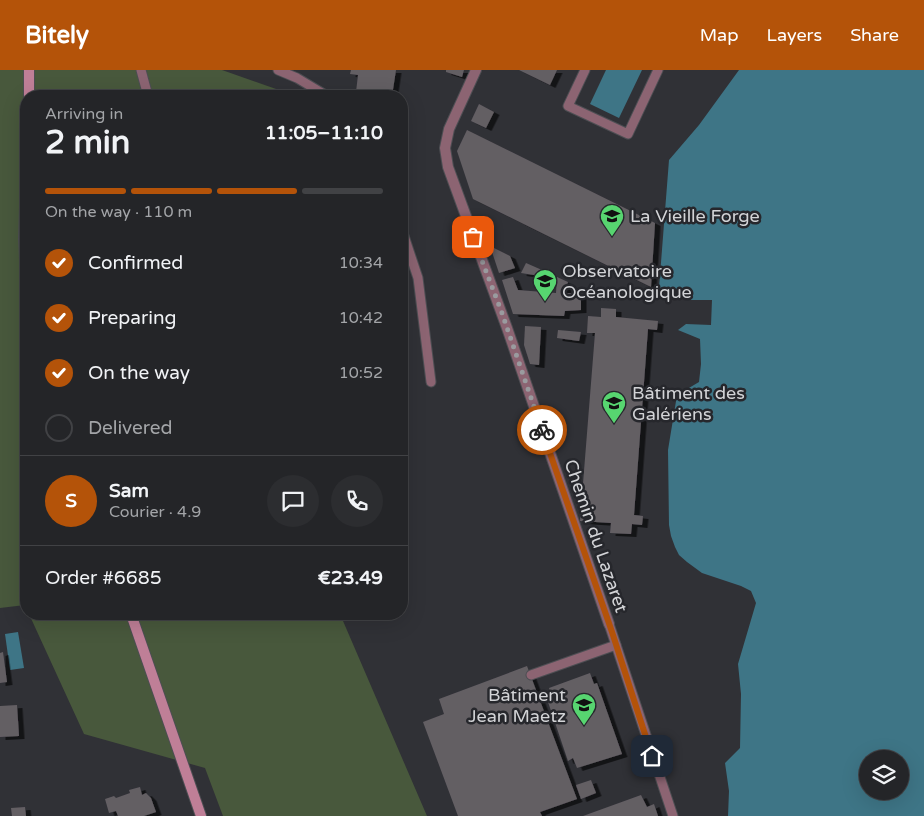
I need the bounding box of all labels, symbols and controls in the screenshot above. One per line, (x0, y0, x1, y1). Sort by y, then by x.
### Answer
text: Bitely (25, 21, 89, 50)
text: Map (700, 24, 739, 46)
text: Layers (767, 24, 822, 46)
text: Share (850, 24, 899, 46)
text: Arriving in (45, 104, 123, 124)
text: 11:05–11:10 (265, 122, 383, 144)
text: 2 min (45, 124, 130, 162)
text: On the way · 110 m (45, 202, 192, 222)
school or university icon: La Vieille Forge (599, 203, 625, 237)
place label: La Vieille Forge (630, 205, 760, 227)
pin (452, 216, 494, 258)
icon: bag (459, 223, 487, 251)
icon: check (45, 249, 73, 277)
text: Confirmed (88, 252, 183, 274)
text: 10:34 (339, 253, 383, 273)
place label: Observatoire Océanologique (562, 260, 692, 303)
school or university icon: Observatoire Océanologique (532, 268, 558, 302)
icon: check (45, 304, 73, 332)
text: Preparing (88, 307, 177, 329)
text: 10:42 (339, 308, 383, 328)
icon: check (45, 359, 73, 387)
text: On the way (88, 362, 190, 384)
text: 10:52 (339, 363, 383, 383)
place label: Bâtiment des Galériens (632, 382, 745, 425)
school or university icon: Bâtiment des Galériens (601, 390, 627, 424)
courier (517, 405, 567, 455)
icon: bike (528, 416, 556, 444)
text: Delivered (88, 417, 173, 439)
street label: Chemin du Lazaret (559, 457, 633, 616)
button: chat (267, 475, 319, 527)
button: phone (331, 475, 383, 527)
text: Sam (109, 480, 149, 502)
text: S (65, 490, 77, 512)
text: Courier · 4.9 (109, 502, 201, 522)
text: Order #6685 (45, 567, 162, 589)
text: €23.49 (318, 567, 383, 589)
place label: Bâtiment Jean Maetz (468, 684, 566, 727)
school or university icon: Bâtiment Jean Maetz (571, 692, 597, 726)
pin (631, 735, 673, 777)
icon: home (638, 742, 666, 770)
map controls (859, 750, 909, 800)
button: layers (859, 750, 909, 800)

